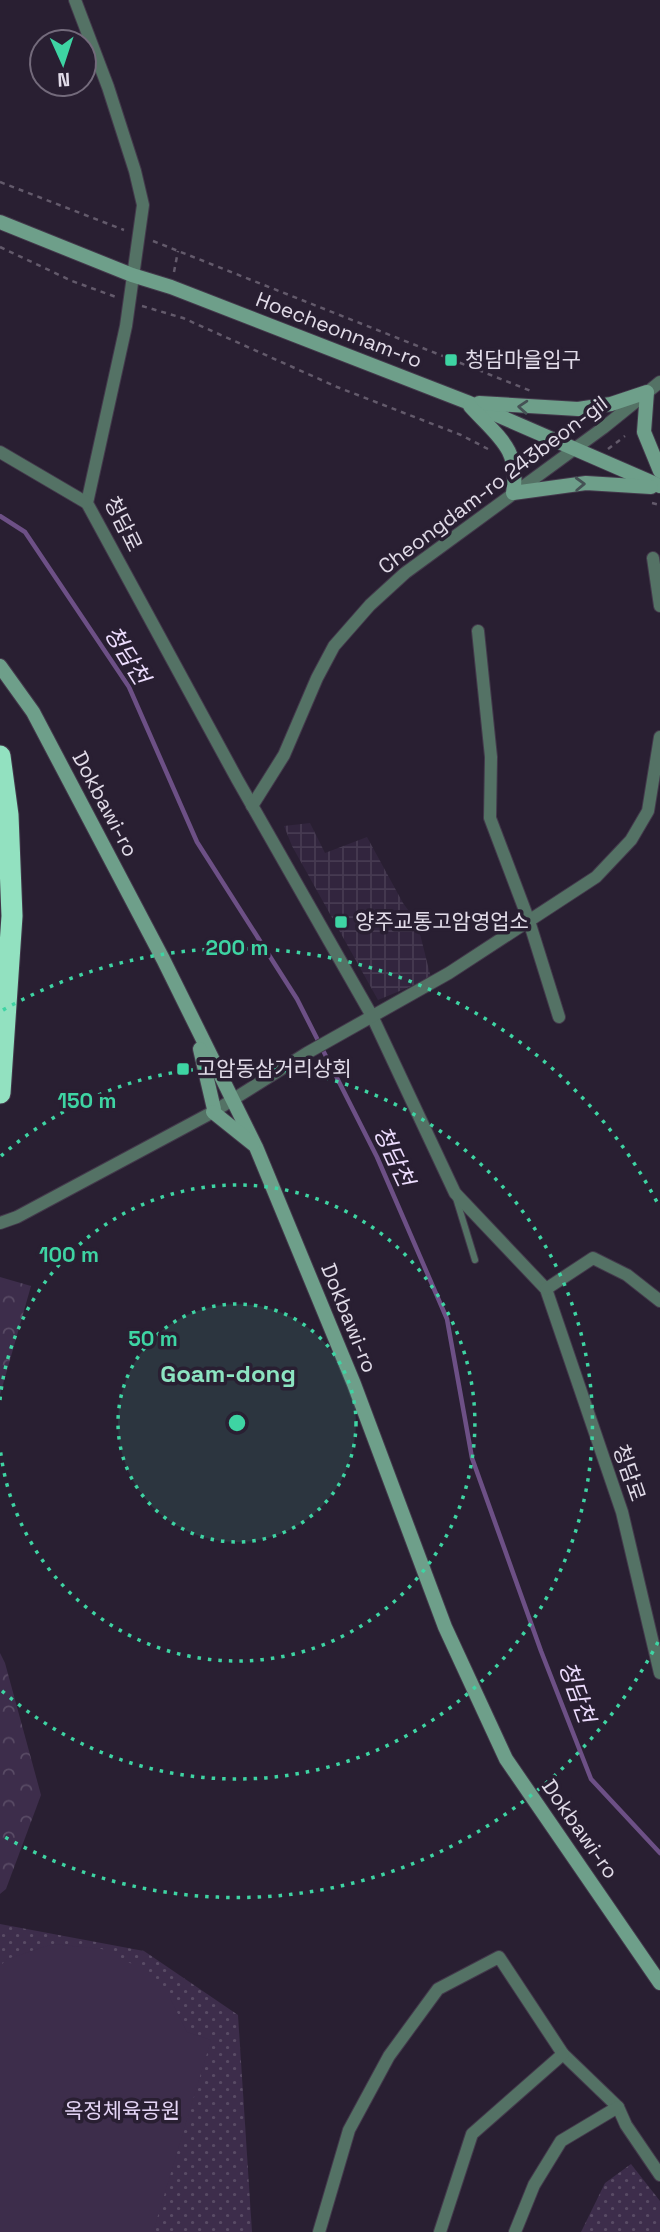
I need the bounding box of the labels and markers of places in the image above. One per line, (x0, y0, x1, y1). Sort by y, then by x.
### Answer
place label: 청담마을입구 (465, 346, 581, 373)
marker: 청담마을입구 (443, 352, 459, 368)
place label: 양주교통고암영업소 (355, 908, 529, 935)
marker: 양주교통고암영업소 (333, 914, 349, 930)
place label: 고암동삼거리상회 (197, 1055, 352, 1082)
marker: 고암동삼거리상회 (175, 1061, 191, 1077)
centre of rings (225, 1411, 249, 1435)

